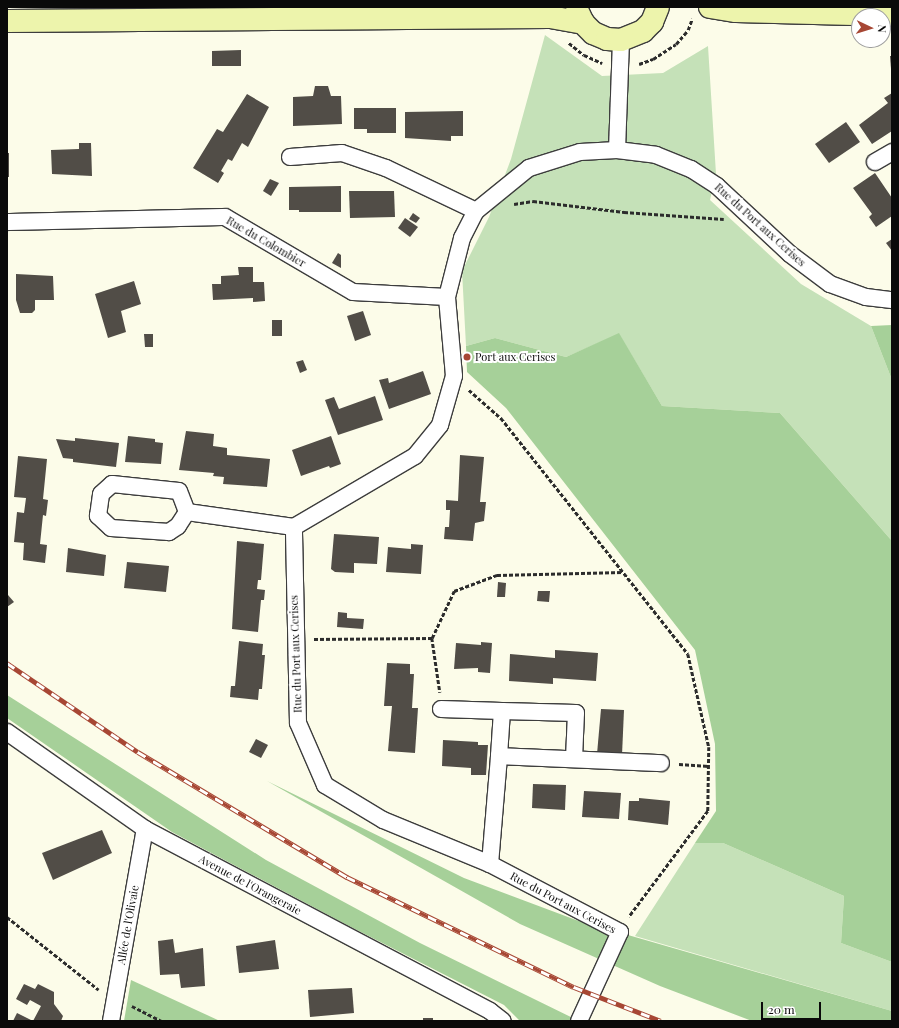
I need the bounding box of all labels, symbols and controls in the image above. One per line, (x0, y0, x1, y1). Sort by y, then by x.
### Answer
north arrow (851, 8, 891, 48)
text: N (875, 24, 890, 33)
street label: Rue du Port aux Cerises (712, 181, 808, 269)
street label: Rue du Colombier (224, 214, 308, 270)
place label: Port aux Cerises (475, 350, 556, 364)
marker: Port aux Cerises (462, 352, 472, 362)
street label: Rue du Port aux Cerises (287, 595, 305, 713)
street label: Avenue de l'Orangeraie (196, 852, 304, 918)
street label: Rue du Port aux Cerises (508, 869, 618, 937)
street label: Allée de l'Olivaie (114, 884, 142, 966)
scale bar (763, 994, 823, 1020)
text: 20 m (768, 1001, 795, 1017)

